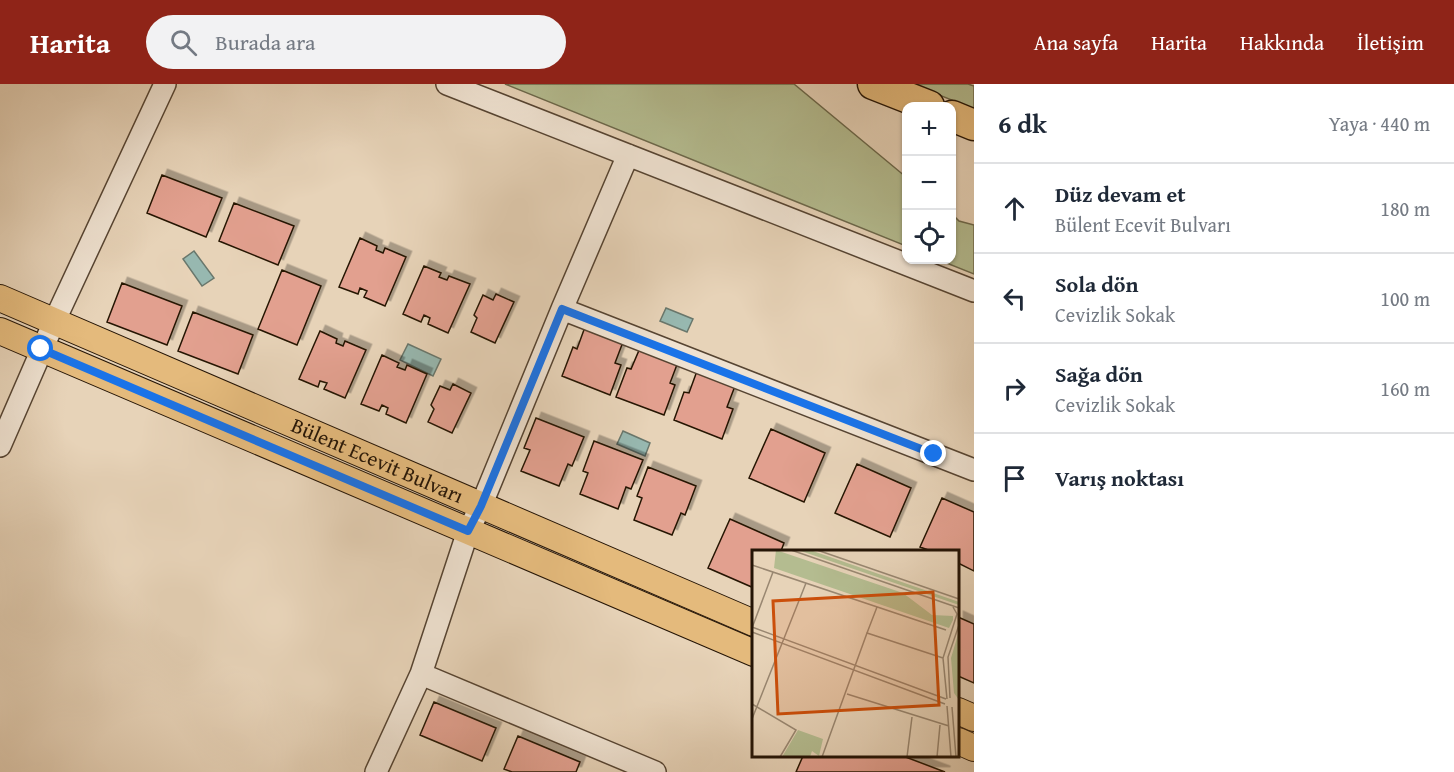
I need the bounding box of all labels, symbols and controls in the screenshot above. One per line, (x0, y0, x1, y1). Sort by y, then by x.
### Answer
search box (146, 15, 566, 69)
text: Harita (30, 22, 110, 63)
icon: search (167, 26, 200, 59)
text: Burada ara (215, 26, 316, 58)
text: Ana sayfa (1034, 27, 1118, 58)
text: Harita (1151, 27, 1207, 58)
text: Hakkında (1240, 27, 1324, 58)
text: İletişim (1357, 27, 1424, 58)
map controls (902, 102, 956, 264)
button: + (902, 102, 956, 156)
text: 6 dk (998, 104, 1047, 143)
text: Yaya · 440 m (1329, 109, 1430, 138)
button: − (902, 156, 956, 210)
text: Düz devam et (1055, 178, 1186, 210)
icon: ahead (998, 192, 1031, 225)
text: 180 m (1380, 194, 1430, 223)
button: locate (902, 210, 956, 264)
text: Bülent Ecevit Bulvarı (1055, 210, 1231, 239)
text: Sola dön (1055, 268, 1139, 300)
icon: left (998, 282, 1031, 315)
text: 100 m (1380, 284, 1430, 313)
text: Cevizlik Sokak (1055, 300, 1175, 329)
route start (27, 335, 53, 361)
text: Sağa dön (1055, 358, 1143, 390)
icon: right (998, 372, 1031, 405)
text: 160 m (1380, 374, 1430, 403)
text: Cevizlik Sokak (1055, 390, 1175, 419)
street label: Bülent Ecevit Bulvarı (287, 409, 469, 511)
route end (920, 440, 946, 466)
icon: arrive (998, 462, 1031, 495)
text: Varış noktası (1055, 462, 1184, 494)
inset map (752, 550, 959, 757)

